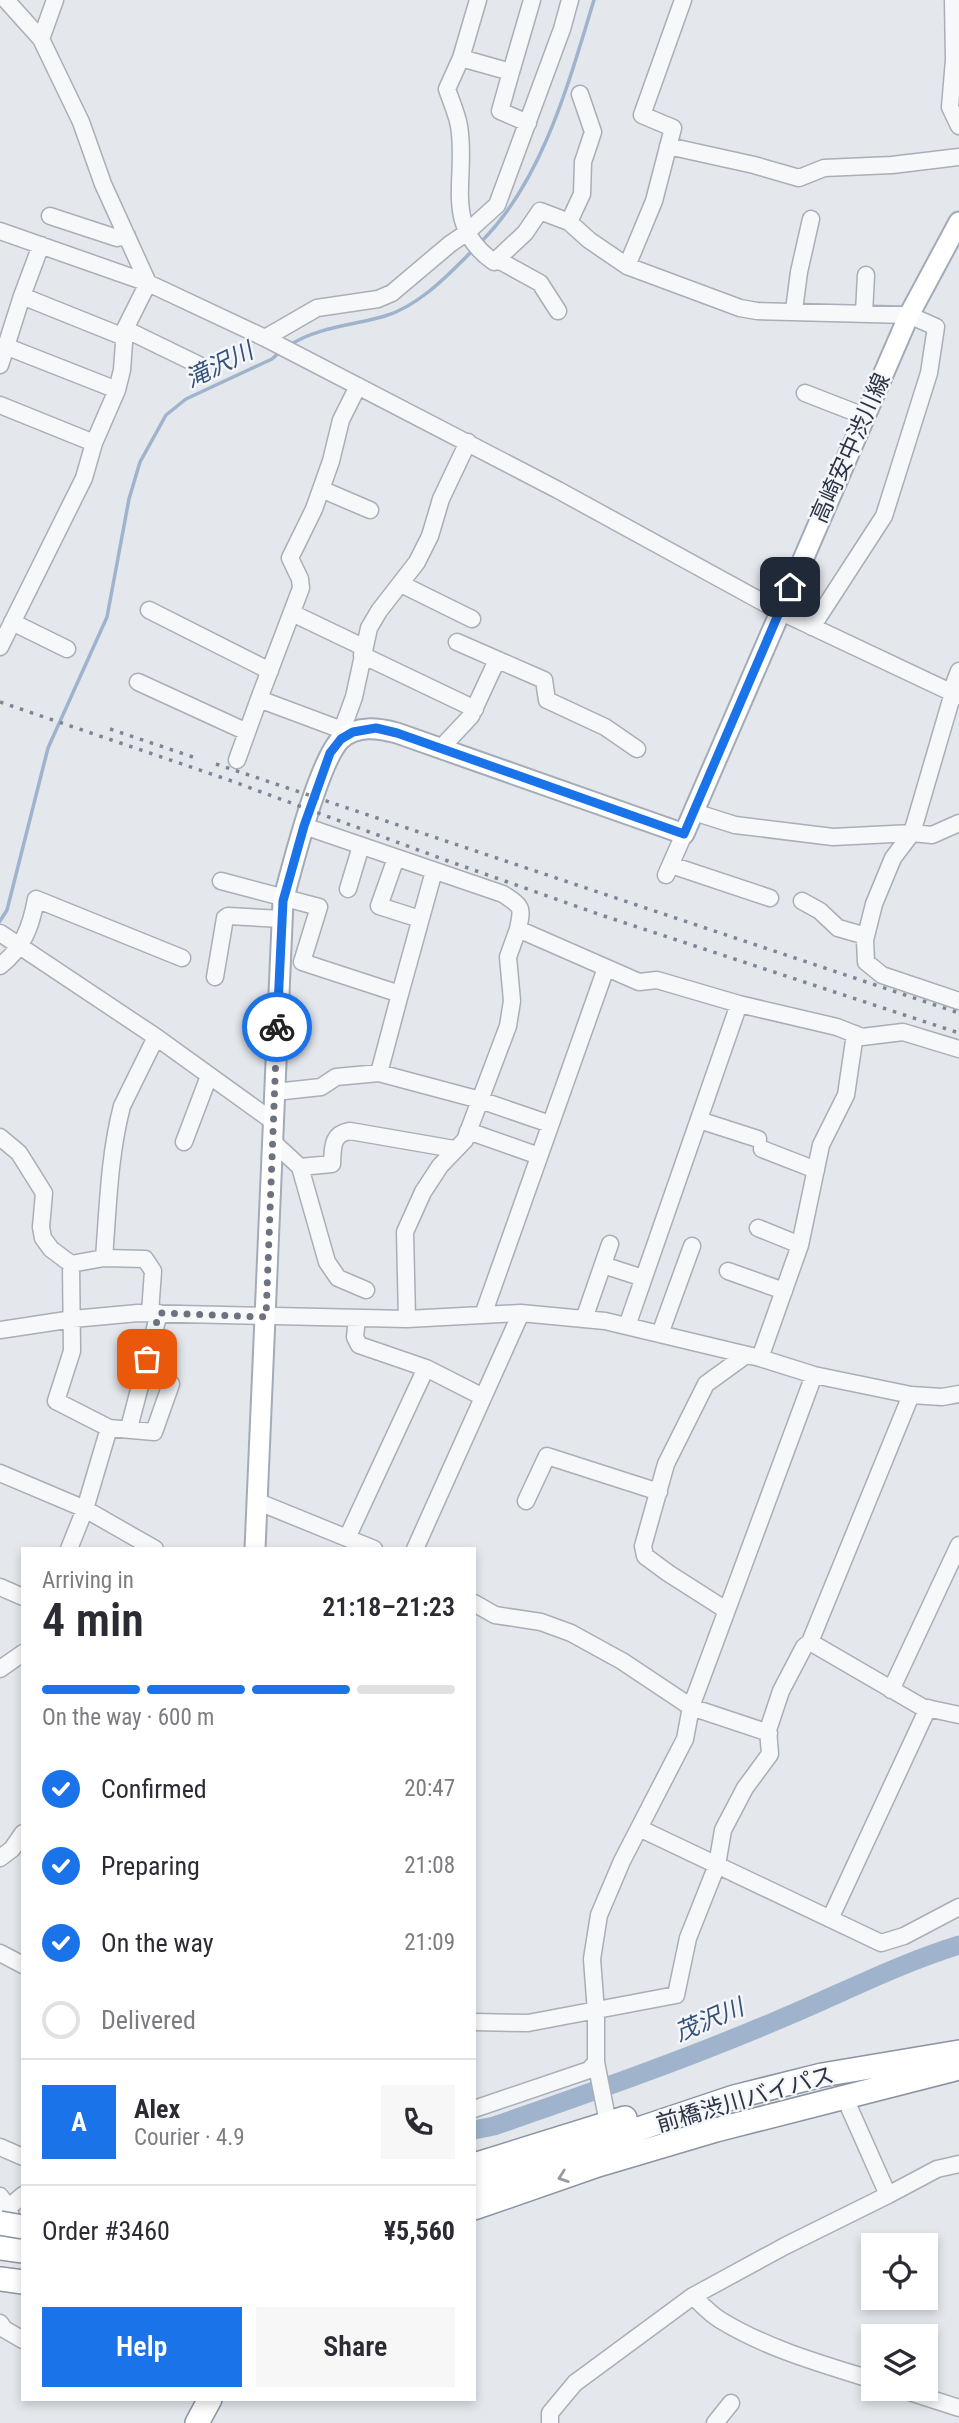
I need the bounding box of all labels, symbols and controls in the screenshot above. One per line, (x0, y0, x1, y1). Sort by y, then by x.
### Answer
water label: 滝沢川 (181, 335, 260, 393)
street label: 高崎安中渋川線 (805, 369, 896, 527)
pin (760, 557, 820, 617)
icon: home (771, 568, 809, 606)
courier (242, 992, 312, 1062)
icon: bike (258, 1008, 296, 1046)
pin (117, 1329, 177, 1389)
icon: bag (128, 1340, 166, 1378)
text: Arriving in (42, 1567, 134, 1594)
text: 21:18–21:23 (322, 1592, 455, 1622)
text: 4 min (42, 1593, 144, 1647)
text: On the way · 600 m (42, 1704, 214, 1731)
icon: check (42, 1770, 80, 1808)
text: Confirmed (101, 1774, 207, 1804)
text: 20:47 (404, 1775, 455, 1802)
icon: check (42, 1847, 80, 1885)
text: Preparing (101, 1851, 200, 1881)
text: 21:08 (404, 1852, 455, 1879)
icon: check (42, 1924, 80, 1962)
text: On the way (101, 1928, 214, 1958)
text: 21:09 (404, 1929, 455, 1956)
water label: 茂沢川 (670, 1992, 750, 2047)
text: Delivered (101, 2005, 196, 2035)
street label: 前橋渋川バイパス (653, 2061, 837, 2138)
button: phone (381, 2085, 455, 2159)
text: Alex (134, 2094, 180, 2124)
text: A (71, 2107, 87, 2137)
text: Courier · 4.9 (134, 2124, 245, 2151)
one-way arrow (557, 2169, 569, 2183)
text: Order #3460 (42, 2216, 170, 2246)
text: ¥5,560 (384, 2216, 455, 2246)
map controls (861, 2233, 938, 2401)
button: locate (861, 2233, 938, 2310)
button: Help (42, 2307, 242, 2387)
button: Share (256, 2307, 455, 2387)
button: layers (861, 2324, 938, 2401)

